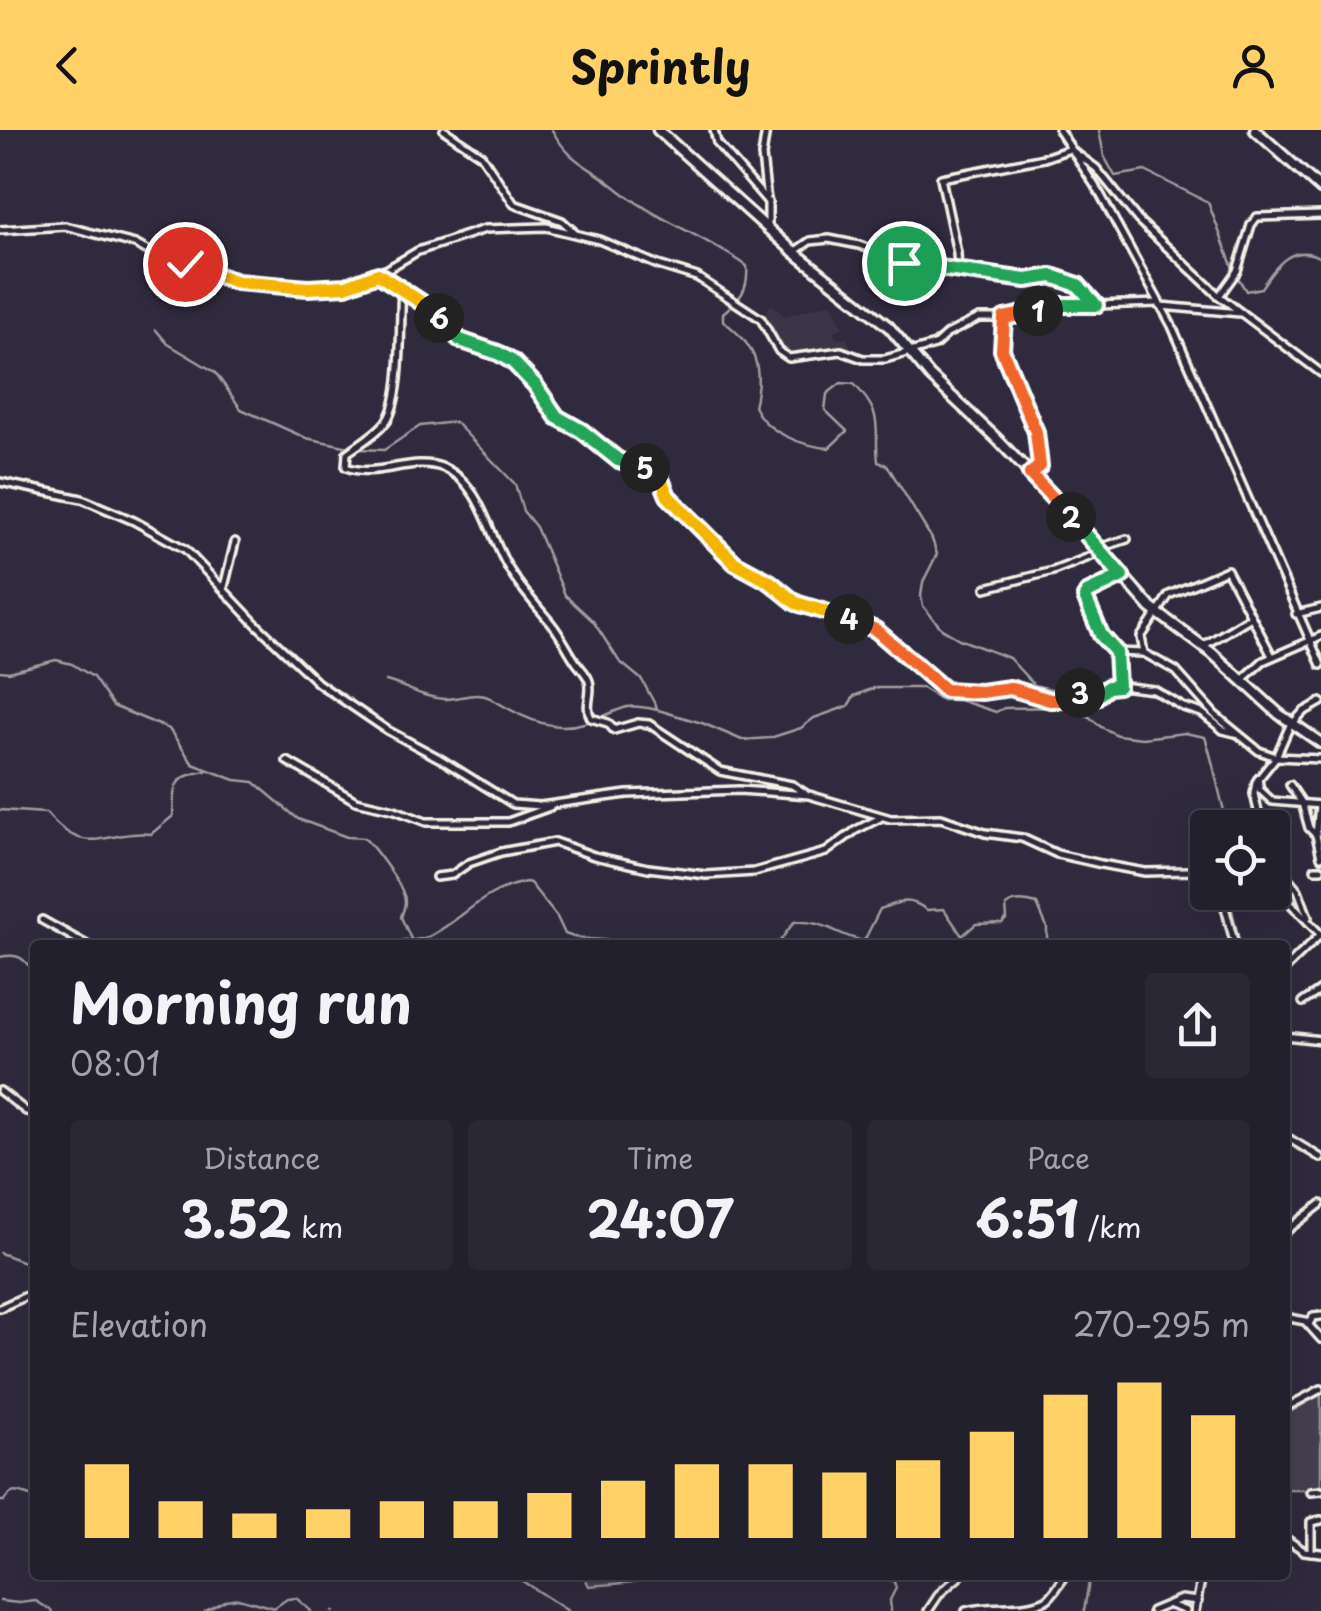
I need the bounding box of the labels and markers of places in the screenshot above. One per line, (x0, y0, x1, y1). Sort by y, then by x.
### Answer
pin (862, 221, 947, 306)
pin (143, 222, 228, 307)
pin: 1 (1013, 286, 1063, 336)
pin: 6 (414, 293, 464, 343)
pin: 5 (620, 443, 670, 493)
pin: 2 (1046, 492, 1096, 542)
pin: 4 (824, 594, 874, 644)
pin: 3 (1055, 668, 1105, 718)

